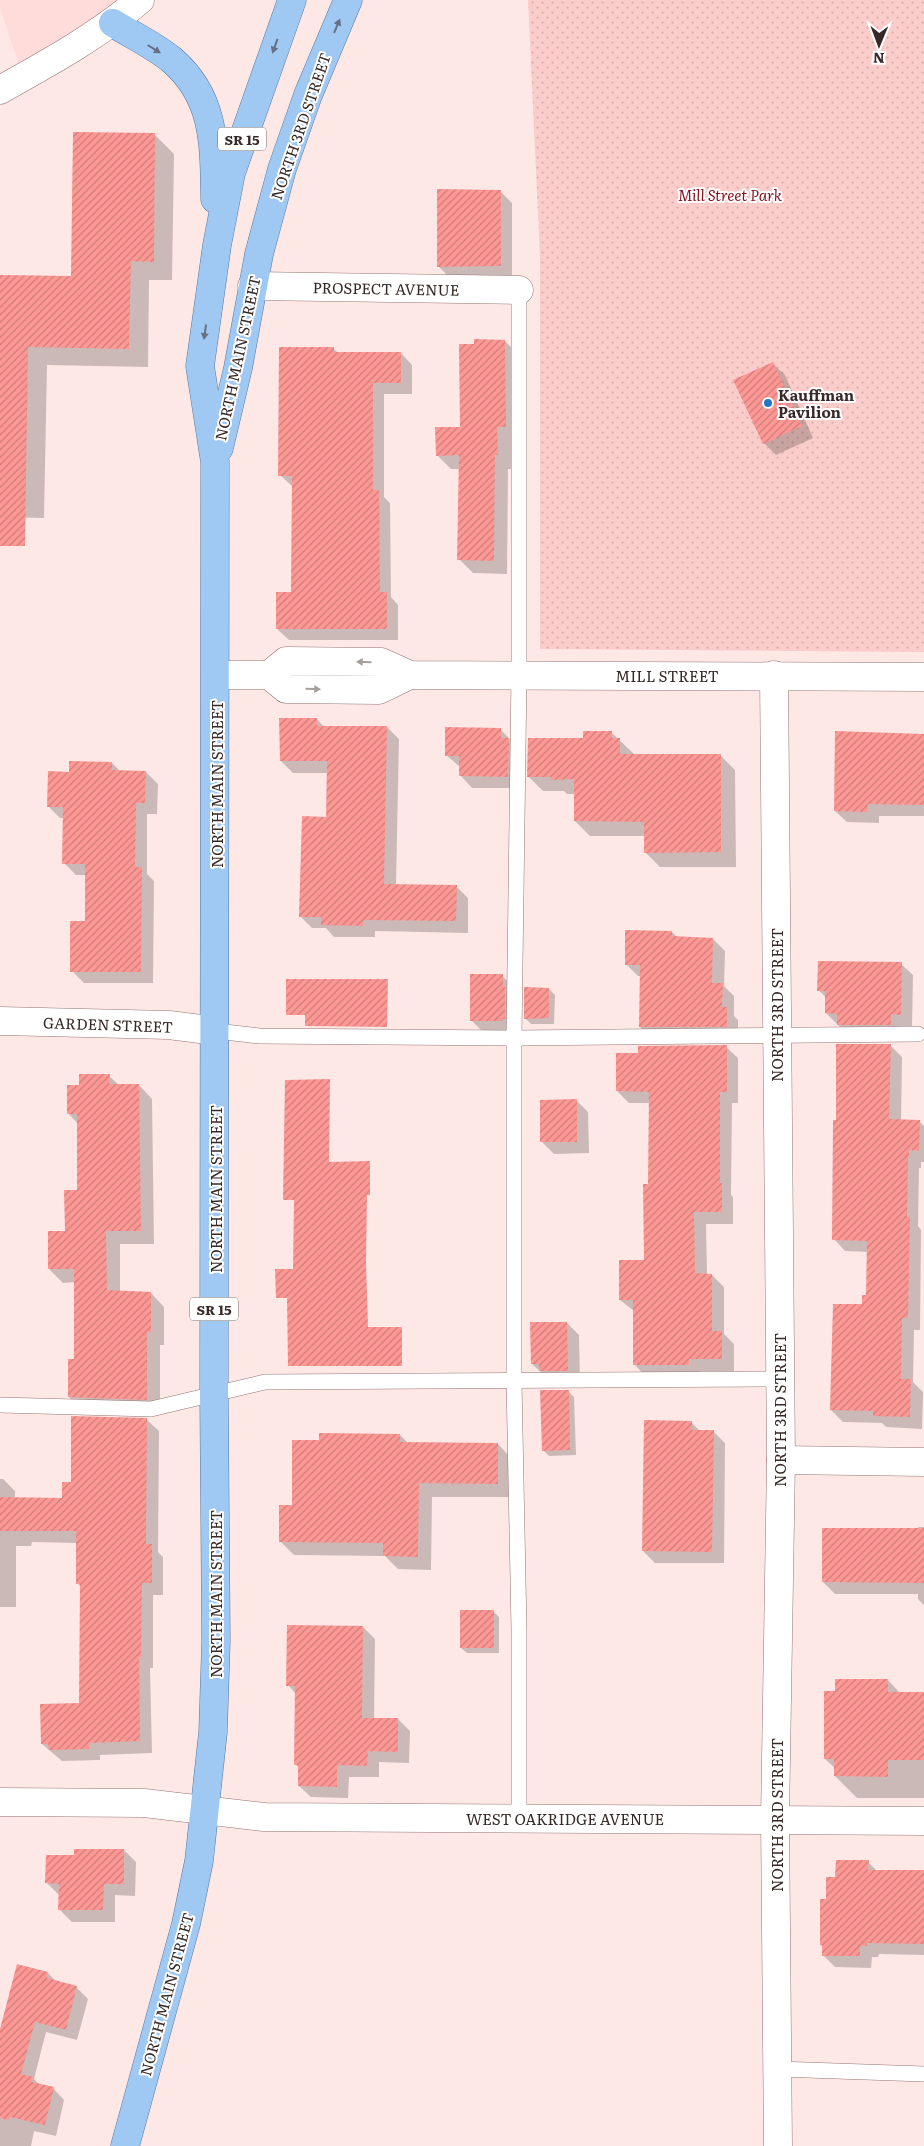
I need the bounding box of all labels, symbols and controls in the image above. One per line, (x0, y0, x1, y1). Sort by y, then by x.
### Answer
one-way arrow (333, 19, 341, 33)
north arrow (854, 20, 904, 70)
one-way arrow (271, 38, 278, 53)
one-way arrow (147, 44, 161, 54)
street label: NORTH 3RD STREET (264, 49, 336, 203)
text: N (872, 49, 885, 69)
road number: SR 15 (218, 128, 266, 150)
park label: Mill Street Park (678, 183, 783, 206)
street label: NORTH MAIN STREET (208, 273, 266, 443)
street label: PROSPECT AVENUE (312, 275, 460, 301)
one-way arrow (200, 324, 208, 340)
place label: Kauffman Pavilion (778, 383, 855, 423)
marker: Kauffman Pavilion (762, 397, 774, 409)
one-way arrow (356, 657, 372, 665)
street label: MILL STREET (615, 664, 719, 687)
one-way arrow (305, 685, 321, 693)
street label: NORTH MAIN STREET (205, 700, 228, 868)
street label: NORTH 3RD STREET (765, 928, 788, 1082)
street label: GARDEN STREET (43, 1010, 173, 1038)
street label: NORTH MAIN STREET (204, 1105, 227, 1273)
road number: SR 15 (190, 1298, 238, 1320)
street label: NORTH 3RD STREET (768, 1333, 791, 1487)
street label: NORTH MAIN STREET (204, 1510, 227, 1678)
street label: NORTH 3RD STREET (765, 1738, 788, 1892)
street label: WEST OAKRIDGE AVENUE (466, 1807, 664, 1830)
street label: NORTH MAIN STREET (133, 1910, 199, 2078)

